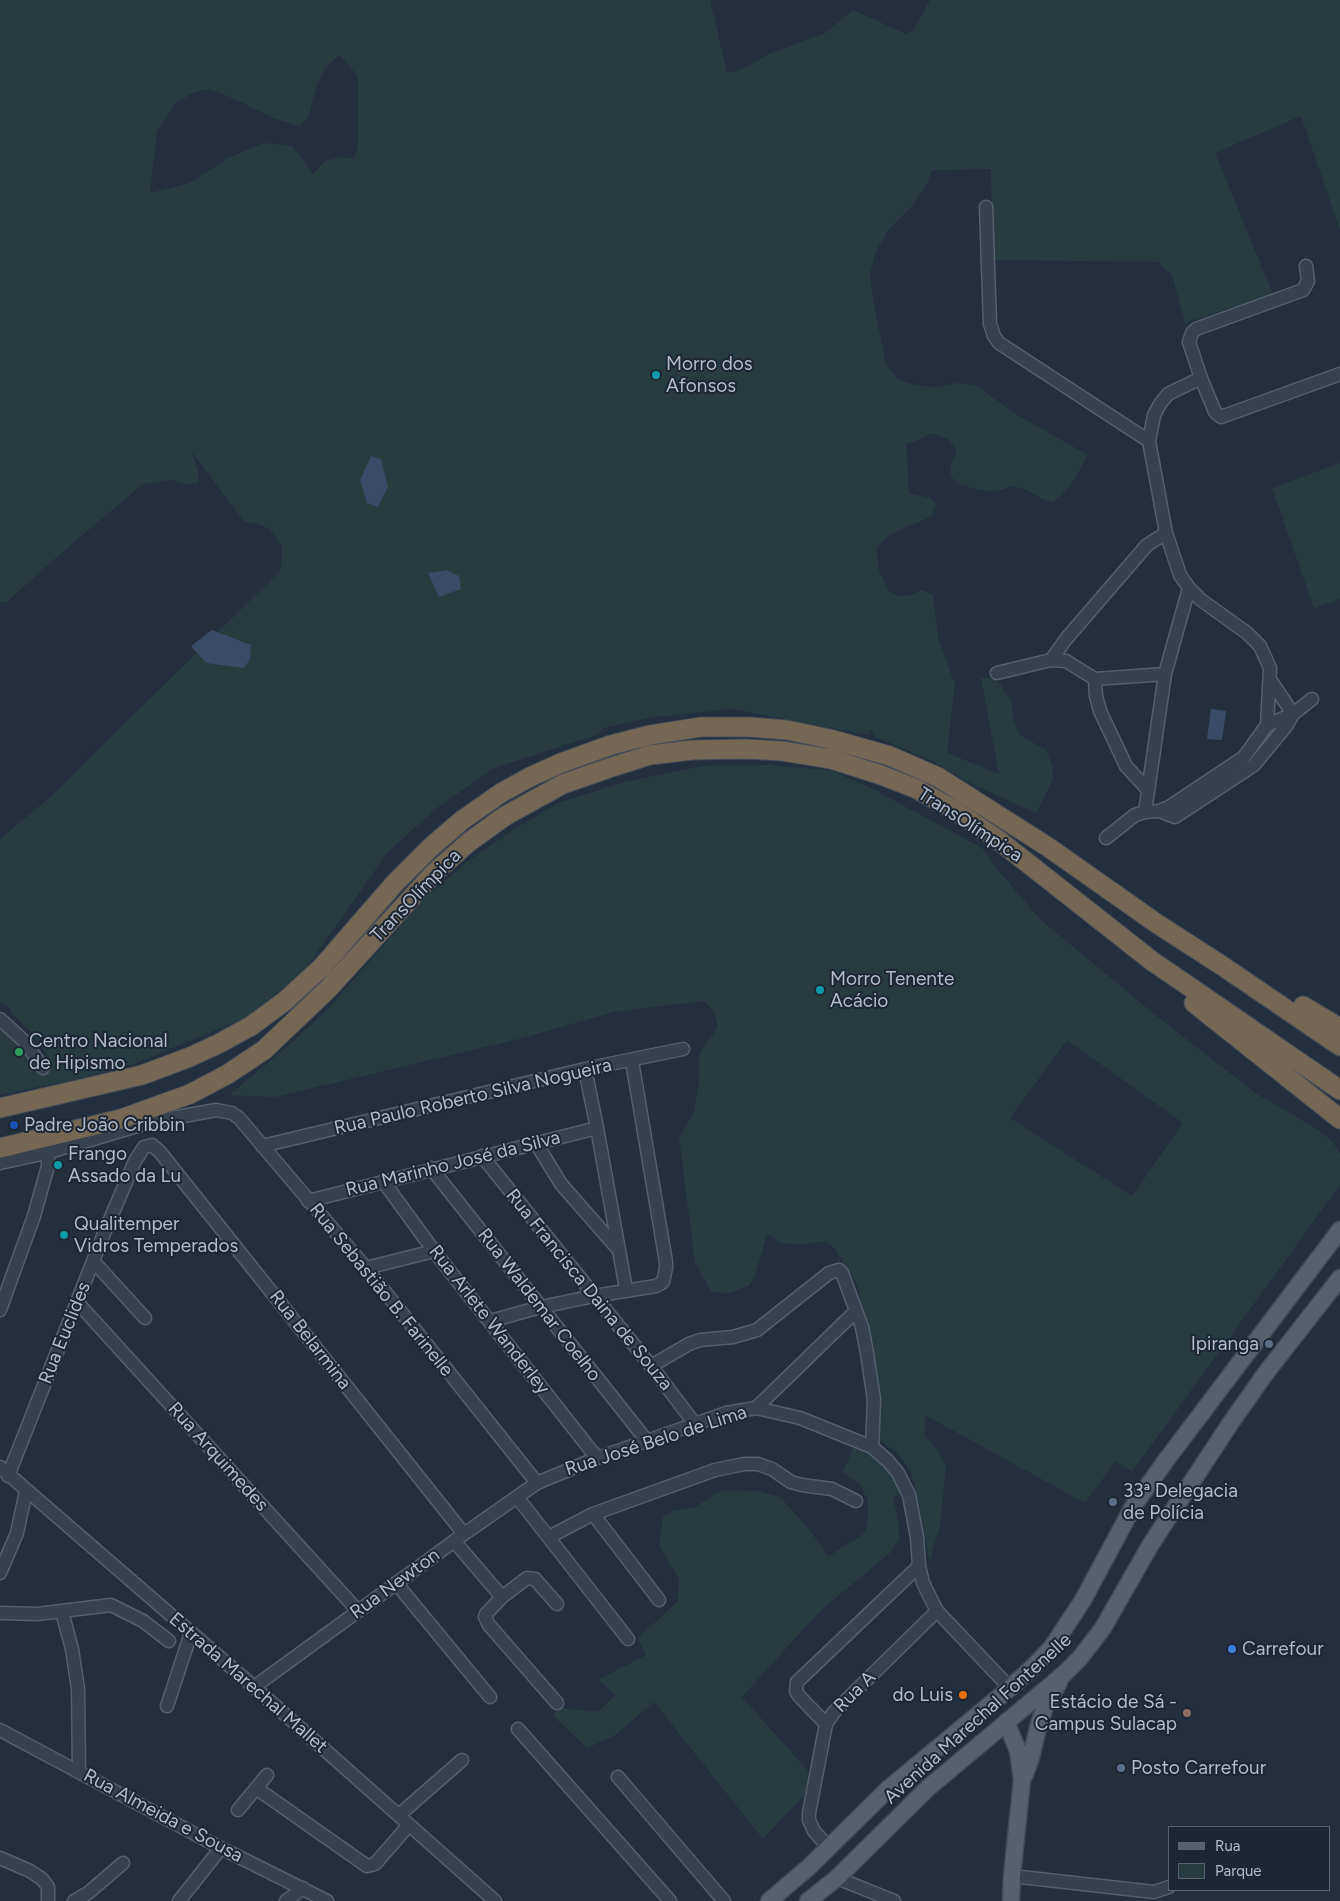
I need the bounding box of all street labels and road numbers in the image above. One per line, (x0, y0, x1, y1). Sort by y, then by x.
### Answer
street label: TransOlímpica (913, 783, 1027, 867)
street label: TransOlímpica (366, 845, 466, 947)
street label: Rua Paulo Roberto Silva Nogueira (332, 1054, 614, 1140)
street label: Rua Marinho José da Silva (343, 1126, 563, 1202)
street label: Rua Francisca Daina de Souza (501, 1185, 677, 1395)
street label: Rua Sebastião B. Farinelle (304, 1199, 458, 1381)
street label: Rua Waldemar Coelho (472, 1224, 606, 1386)
street label: Rua Arlete Wanderley (424, 1241, 554, 1399)
street label: Rua Euclides (34, 1279, 96, 1387)
street label: Rua Belarmina (264, 1286, 356, 1394)
street label: Rua Arquimedes (163, 1398, 273, 1516)
street label: Rua José Belo de Lima (562, 1401, 750, 1481)
street label: Rua Newton (346, 1544, 444, 1624)
street label: Estrada Marechal Mallet (164, 1608, 332, 1758)
street label: Avenida Marechal Fontenelle (880, 1629, 1076, 1809)
street label: Rua A (829, 1666, 881, 1718)
street label: Rua Almeida e Sousa (79, 1764, 247, 1868)

